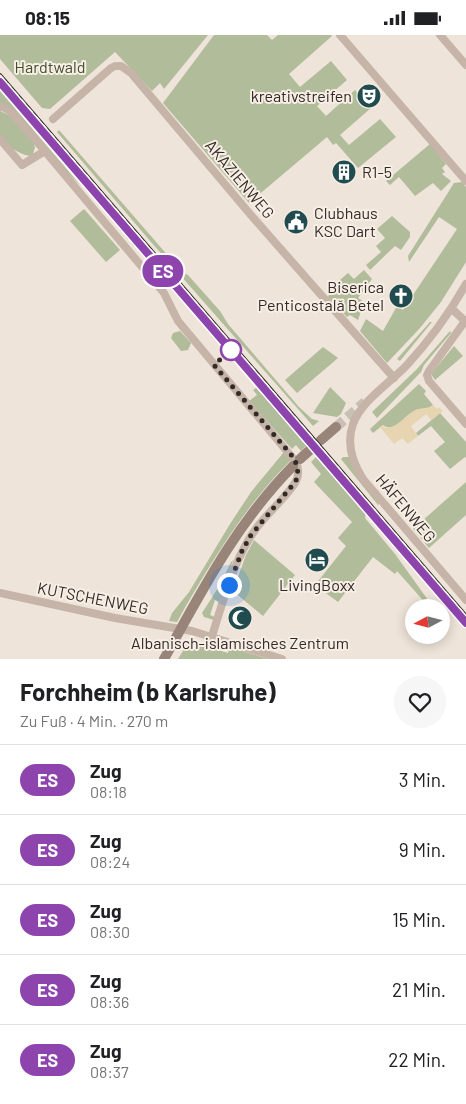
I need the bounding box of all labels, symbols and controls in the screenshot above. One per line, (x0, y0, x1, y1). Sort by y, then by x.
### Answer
text: 08:15 (25, 6, 70, 29)
park label: Hardtwald (15, 57, 85, 76)
theatre icon: kreativstreifen (356, 83, 382, 109)
place label: kreativstreifen (251, 86, 352, 105)
street label: AKAZIENWEG (202, 136, 279, 222)
building icon: R1-5 (331, 159, 357, 185)
place label: R1-5 (362, 162, 392, 181)
place label: Clubhaus KSC Dart (314, 203, 378, 240)
public building icon: Clubhaus KSC Dart (283, 209, 309, 235)
line badge: ES (140, 255, 186, 287)
text: ES (152, 260, 174, 282)
place label: Biserica Penticostală Betel (258, 277, 384, 314)
church icon: Biserica Penticostală Betel (388, 283, 414, 309)
unlabelled marker (220, 339, 242, 361)
street label: HÄFENWEG (372, 470, 440, 546)
hotel icon: LivingBoxx (304, 547, 330, 573)
your location (217, 573, 242, 598)
place label: LivingBoxx (279, 575, 355, 594)
street label: KUTSCHENWEG (36, 577, 150, 618)
north arrow (405, 599, 450, 644)
map controls (405, 599, 450, 644)
mosque icon: Albanisch-islamisches Zentrum (227, 605, 253, 631)
place label: Albanisch-islamisches Zentrum (131, 633, 349, 652)
button: heart (394, 676, 446, 728)
text: Forchheim (b Karlsruhe) (20, 677, 276, 706)
text: Zu Fuß · 4 Min. · 270 m (20, 711, 168, 730)
text: Zug (90, 759, 122, 782)
text: 3 Min. (399, 768, 446, 791)
text: ES (37, 769, 58, 791)
text: 08:18 (90, 782, 127, 801)
text: Zug (90, 829, 122, 852)
text: 9 Min. (399, 838, 446, 861)
text: ES (37, 839, 58, 861)
text: 08:24 (90, 852, 130, 871)
text: Zug (90, 899, 122, 922)
text: 15 Min. (392, 908, 446, 931)
text: ES (37, 909, 58, 931)
text: 08:30 (90, 922, 130, 941)
text: Zug (90, 969, 122, 992)
text: 21 Min. (392, 978, 446, 1001)
text: ES (37, 979, 58, 1001)
text: 08:36 (90, 992, 129, 1011)
text: Zug (90, 1039, 122, 1062)
text: 22 Min. (388, 1048, 446, 1071)
text: ES (37, 1049, 58, 1071)
text: 08:37 (90, 1062, 129, 1081)

